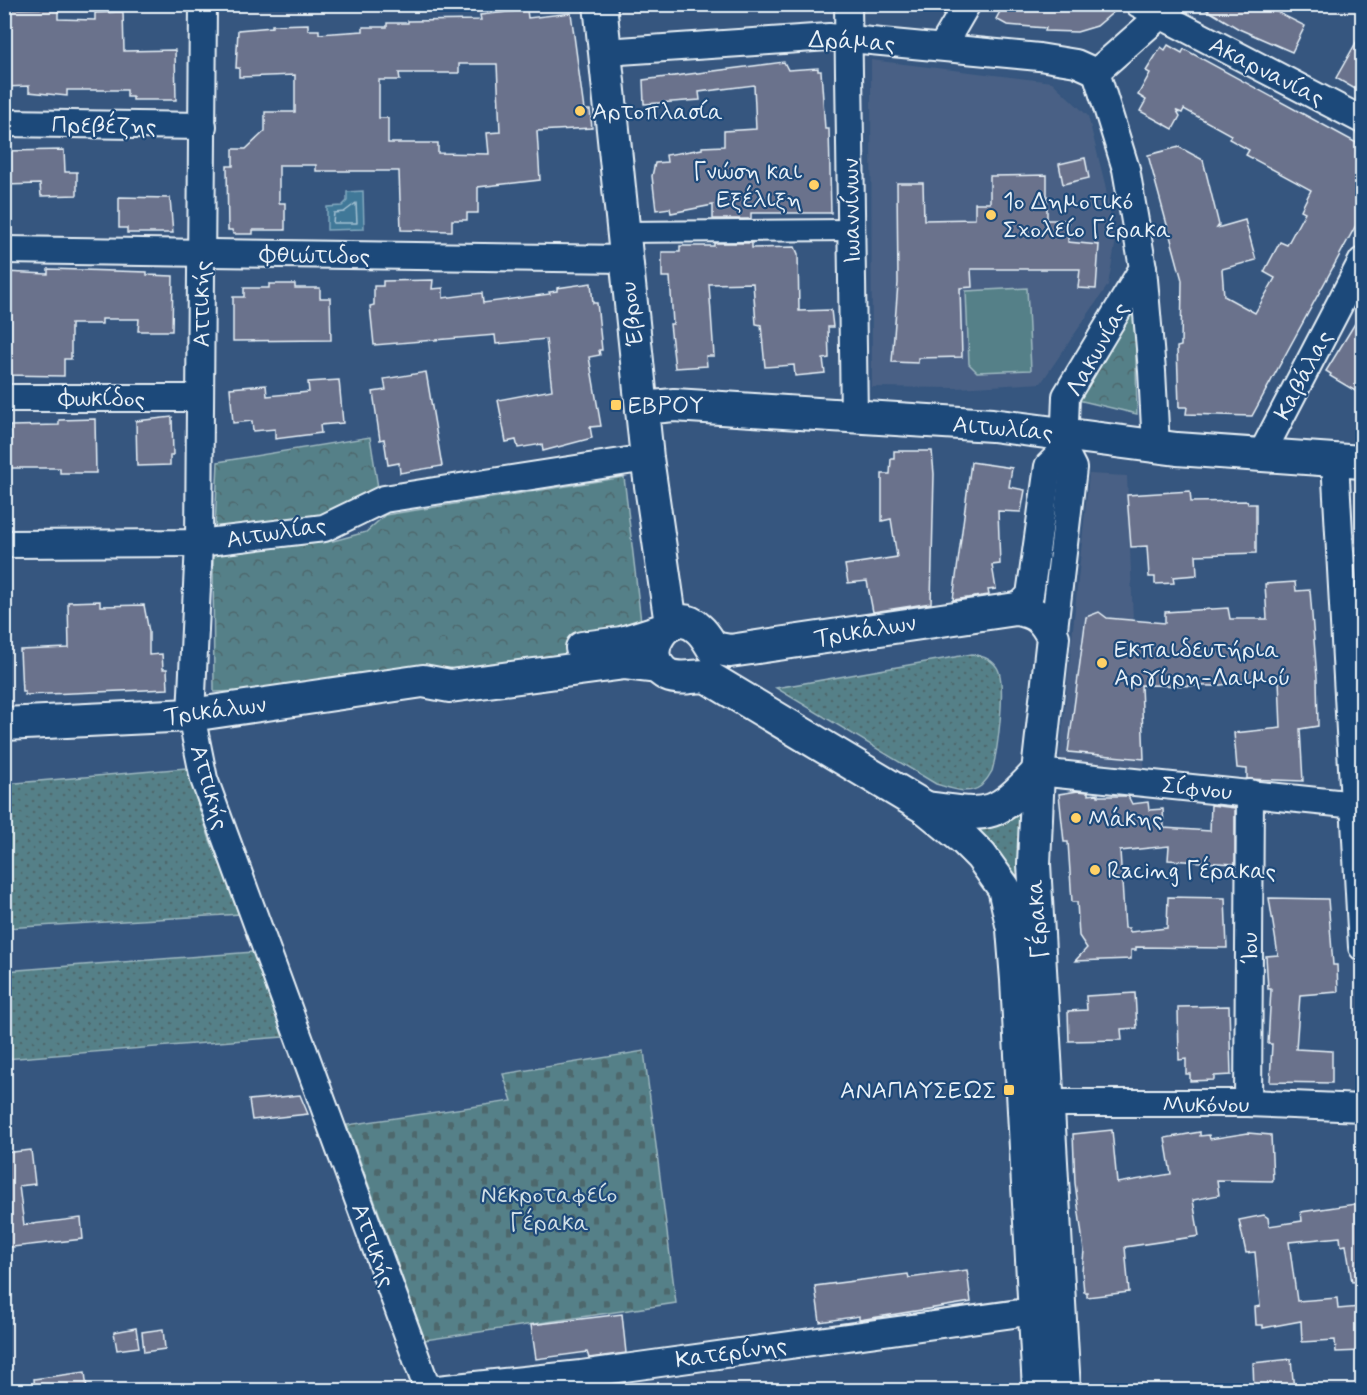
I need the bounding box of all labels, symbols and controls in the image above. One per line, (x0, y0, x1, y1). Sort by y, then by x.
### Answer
street label: Δράμας (808, 25, 896, 60)
street label: Ακαρνανίας (1203, 30, 1329, 115)
place label: Αρτοπλασία (592, 97, 723, 128)
marker: Αρτοπλασία (573, 104, 587, 118)
street label: Πρεβέζης (51, 109, 157, 143)
place label: Γνώση και Εξέλιξη (693, 157, 802, 216)
street label: Ιωαννίνων (836, 158, 869, 264)
marker: Γνώση και Εξέλιξη (807, 178, 821, 192)
place label: 1ο Δημοτικό Σχολείο Γέρακα (1003, 187, 1171, 246)
marker: 1ο Δημοτικό Σχολείο Γέρακα (984, 208, 998, 222)
street label: Φθιώτιδος (259, 240, 370, 273)
street label: Αττικής (187, 260, 218, 348)
street label: Έβρου (613, 280, 652, 348)
street label: Λακωνίας (1060, 297, 1137, 403)
street label: Καβάλας (1268, 325, 1341, 426)
street label: Φωκίδος (58, 384, 145, 415)
place label: ΕΒΡΟΥ (628, 391, 704, 422)
marker: ΕΒΡΟΥ (609, 398, 623, 412)
street label: Αιτωλίας (951, 410, 1055, 449)
street label: Αιτωλίας (224, 510, 329, 557)
street label: Τρικάλων (812, 608, 918, 655)
place label: Εκπαιδευτήρια Αργύρη-Λαιμού (1114, 635, 1290, 694)
marker: Εκπαιδευτήρια Αργύρη-Λαιμού (1095, 656, 1109, 670)
street label: Τρικάλων (162, 690, 268, 733)
street label: Αττικής (182, 741, 235, 834)
street label: Σίφνου (1160, 770, 1234, 809)
place label: Μάκης (1088, 804, 1162, 835)
marker: Μάκης (1069, 811, 1083, 825)
place label: Racing Γέρακας (1107, 855, 1276, 887)
marker: Racing Γέρακας (1088, 863, 1102, 877)
street label: Γέρακα (1019, 878, 1057, 960)
street label: Ίου (1235, 932, 1266, 964)
place label: ΑΝΑΠΑΥΣΕΩΣ (840, 1076, 997, 1107)
marker: ΑΝΑΠΑΥΣΕΩΣ (1002, 1083, 1016, 1097)
street label: Μυκόνου (1163, 1090, 1250, 1121)
park label: Νεκροταφείο Γέρακα (481, 1180, 617, 1239)
street label: Αττικής (343, 1199, 402, 1292)
street label: Κατερίνης (674, 1330, 789, 1377)

